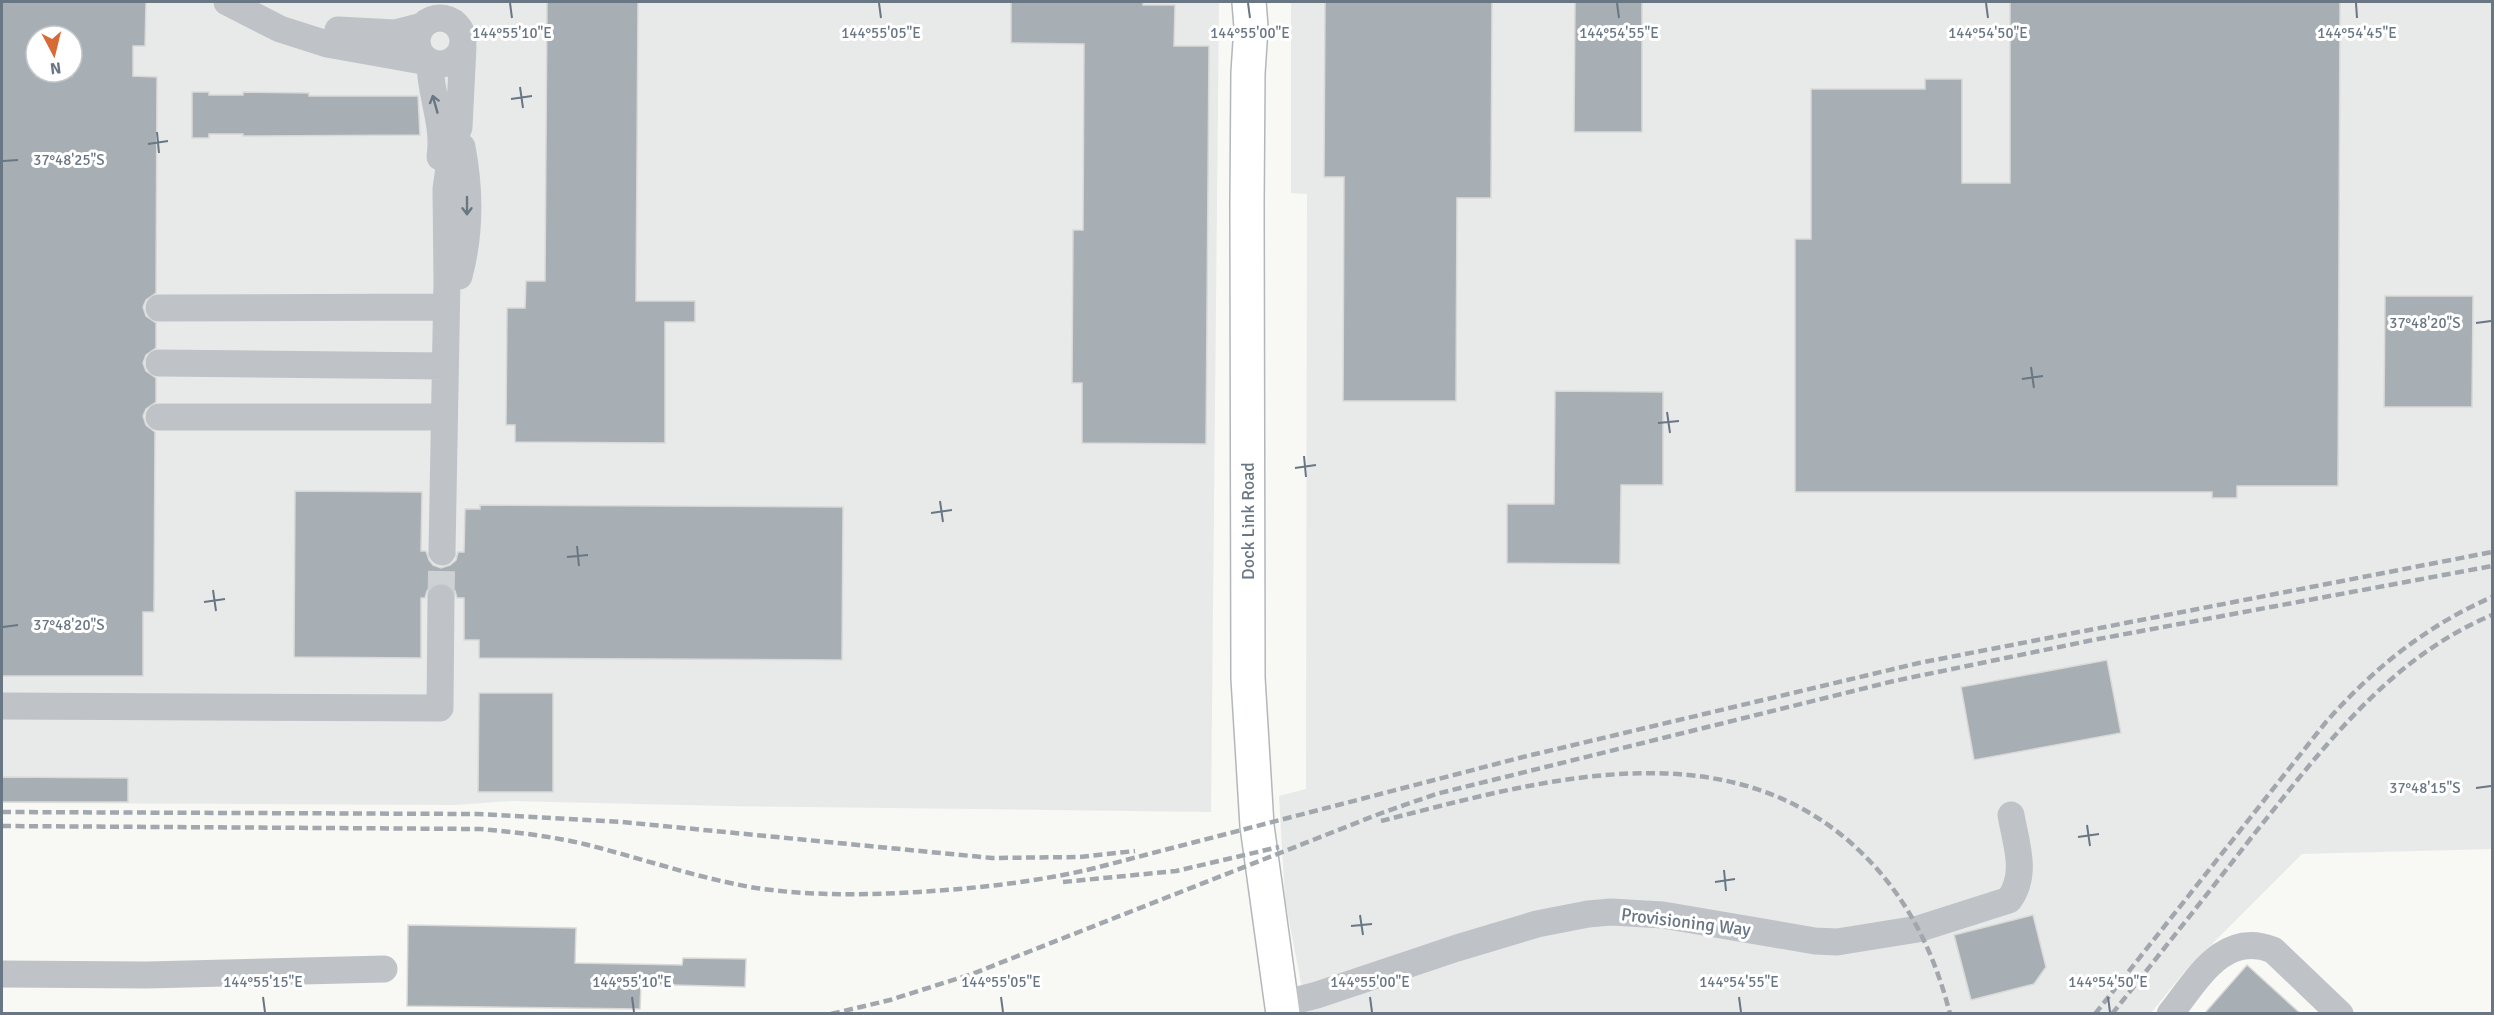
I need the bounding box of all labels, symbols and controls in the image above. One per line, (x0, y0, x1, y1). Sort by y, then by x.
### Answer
north arrow (24, 24, 84, 84)
text: 144°55'10"E (472, 24, 552, 42)
text: 144°55'05"E (841, 24, 921, 42)
text: 144°55'00"E (1210, 24, 1290, 42)
text: 144°54'55"E (1579, 24, 1659, 42)
text: 144°54'50"E (1948, 24, 2028, 42)
text: 144°54'45"E (2317, 24, 2397, 42)
text: N (49, 57, 62, 78)
one-way arrow (429, 94, 441, 113)
text: 37°48'25"S (33, 151, 105, 169)
one-way arrow (461, 195, 473, 215)
text: 37°48'20"S (2389, 314, 2461, 332)
street label: Dock Link Road (1237, 462, 1259, 580)
text: 37°48'20"S (33, 616, 105, 634)
text: 37°48'15"S (2389, 779, 2461, 797)
street label: Provisioning Way (1620, 903, 1753, 941)
text: 144°55'15"E (223, 973, 303, 991)
text: 144°55'10"E (592, 973, 672, 991)
text: 144°55'05"E (961, 973, 1041, 991)
text: 144°55'00"E (1330, 973, 1410, 991)
text: 144°54'55"E (1699, 973, 1779, 991)
text: 144°54'50"E (2068, 973, 2148, 991)

